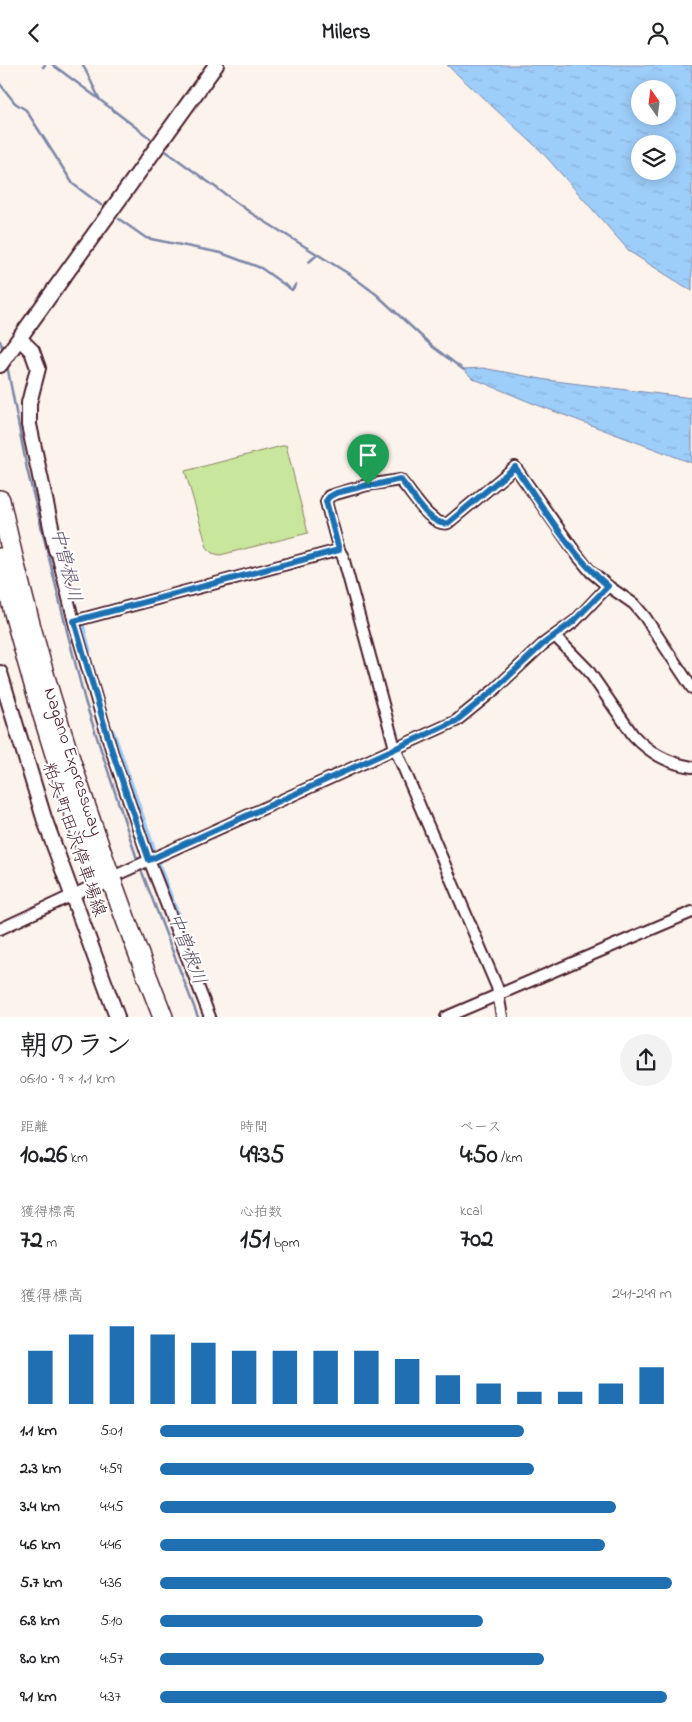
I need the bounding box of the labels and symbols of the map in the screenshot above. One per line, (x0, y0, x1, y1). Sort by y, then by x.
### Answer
north arrow (631, 80, 676, 125)
pin (347, 434, 389, 485)
water label: 中曽根川 (43, 525, 87, 605)
street label: Nagano Expressway (35, 684, 108, 840)
street label: 粕矢町田沢停車場線 (34, 759, 112, 921)
water label: 中曽根川 (160, 909, 212, 989)

